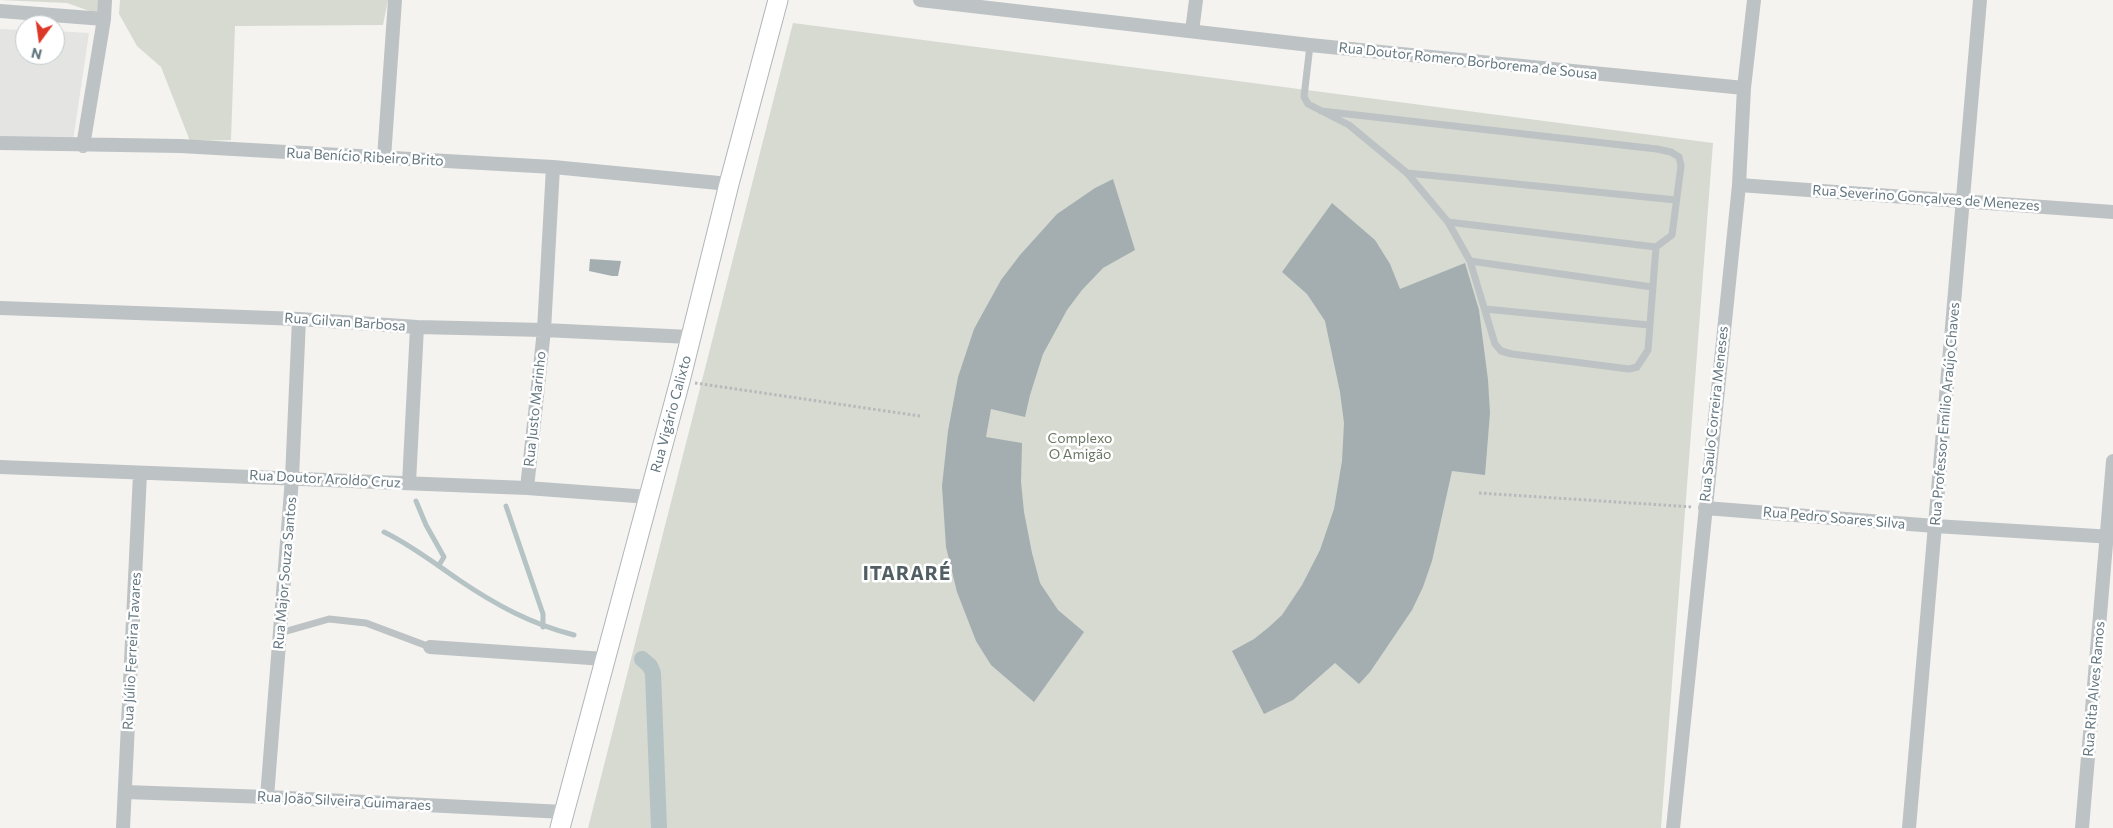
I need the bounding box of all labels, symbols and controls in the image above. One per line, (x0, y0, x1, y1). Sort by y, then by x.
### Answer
north arrow (15, 15, 65, 65)
street label: Rua Doutor Romero Borborema de Sousa (1338, 39, 1598, 83)
text: N (29, 45, 44, 64)
street label: Rua Benício Ribeiro Brito (286, 144, 444, 170)
street label: Rua Severino Gonçalves de Menezes (1812, 182, 2040, 214)
street label: Rua Professor Emílio Araújo Chaves (1927, 302, 1963, 526)
street label: Rua Gilvan Barbosa (284, 309, 406, 335)
street label: Rua Saulo Correira Meneses (1696, 325, 1732, 503)
street label: Rua Justo Marinho (521, 350, 549, 468)
street label: Rua Vigário Calixto (647, 353, 695, 475)
park label: Complexo O Amigão (1048, 430, 1112, 462)
street label: Rua Doutor Aroldo Cruz (249, 467, 401, 491)
street label: Rua Major Souza Santos (270, 496, 300, 650)
street label: Rua Pedro Soares Silva (1762, 503, 1906, 533)
district label: ITARARÉ (862, 563, 952, 585)
street label: Rua Júlio Ferreira Tavares (119, 572, 145, 730)
street label: Rua Rita Alves Ramos (2080, 621, 2108, 757)
street label: Rua João Silveira Guimaraes (257, 788, 431, 814)

